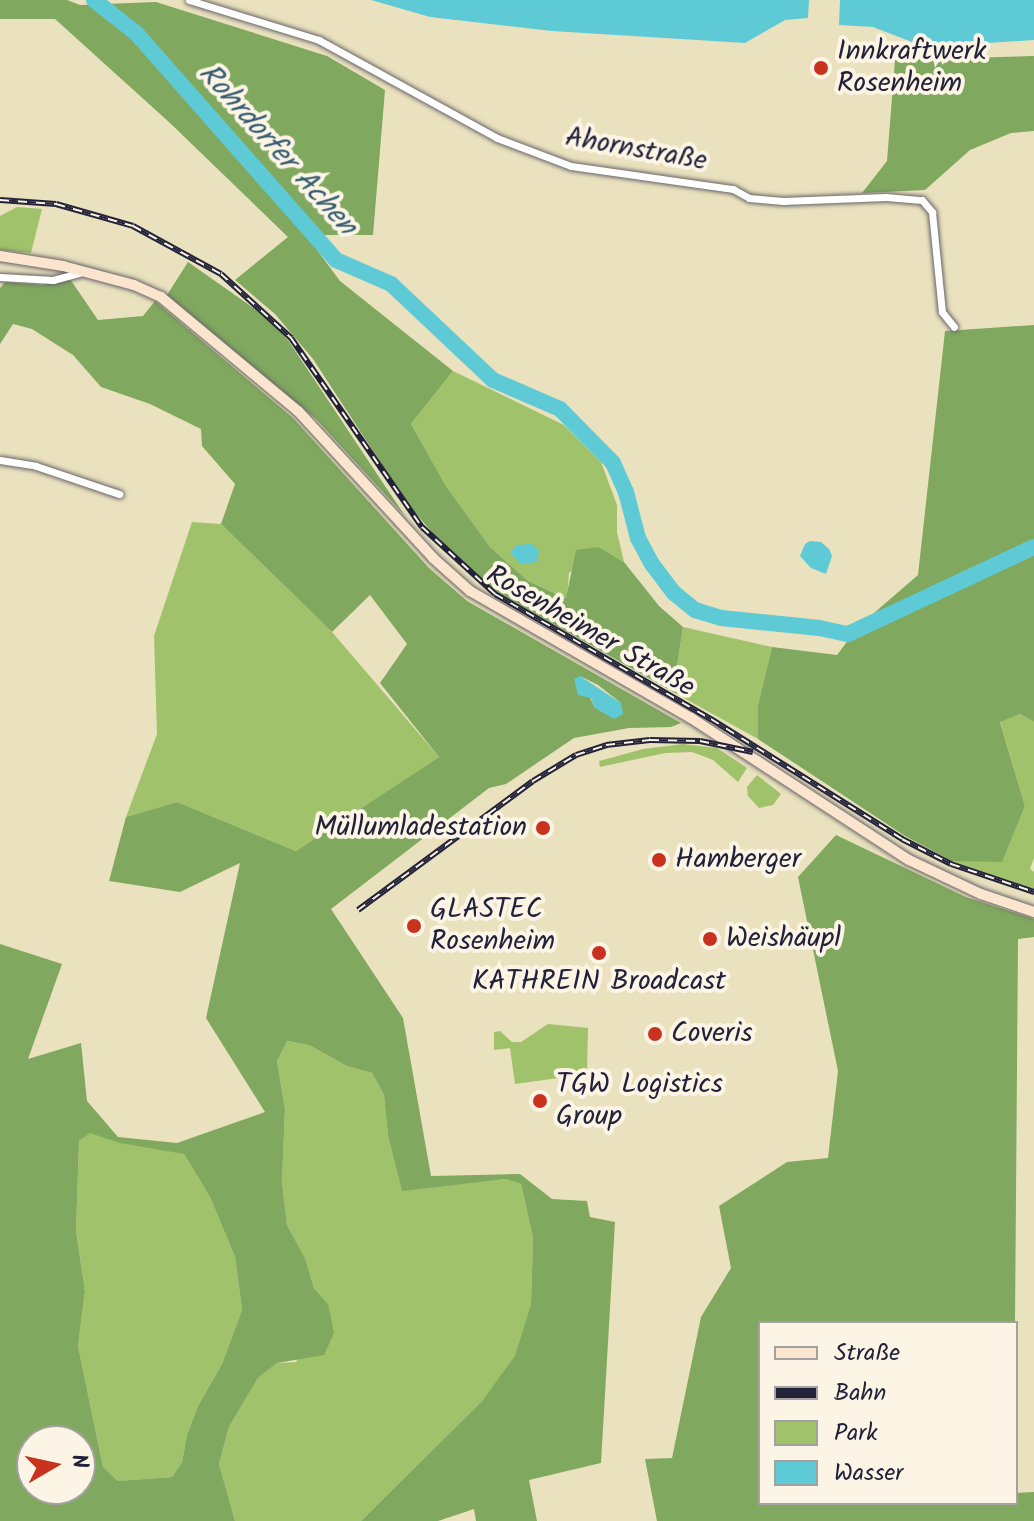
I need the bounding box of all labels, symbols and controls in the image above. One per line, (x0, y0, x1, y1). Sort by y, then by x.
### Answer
place label: Innkraftwerk Rosenheim (837, 35, 986, 101)
water label: Rohrdorfer Achen (190, 56, 364, 244)
marker: Innkraftwerk Rosenheim (812, 59, 830, 77)
street label: Ahornstraße (563, 121, 709, 179)
street label: Rosenheimer Straße (480, 559, 700, 705)
place label: Müllumladestation (314, 811, 527, 845)
marker: Müllumladestation (534, 819, 552, 837)
place label: Hamberger (675, 843, 801, 877)
marker: Hamberger (650, 851, 668, 869)
place label: GLASTEC Rosenheim (430, 893, 555, 959)
marker: GLASTEC Rosenheim (405, 917, 423, 935)
place label: Weishäupl (726, 922, 841, 956)
marker: Weishäupl (701, 930, 719, 948)
marker: KATHREIN Broadcast (590, 944, 608, 962)
place label: KATHREIN Broadcast (472, 965, 726, 999)
place label: Coveris (671, 1017, 753, 1051)
marker: Coveris (646, 1025, 664, 1043)
place label: TGW Logistics Group (556, 1068, 723, 1134)
marker: TGW Logistics Group (531, 1092, 549, 1110)
legend (758, 1321, 1018, 1505)
text: Straße (834, 1334, 900, 1373)
text: Bahn (834, 1374, 886, 1413)
text: Park (834, 1414, 878, 1453)
north arrow (16, 1425, 96, 1505)
text: N (60, 1452, 97, 1471)
text: Wasser (834, 1454, 903, 1493)

